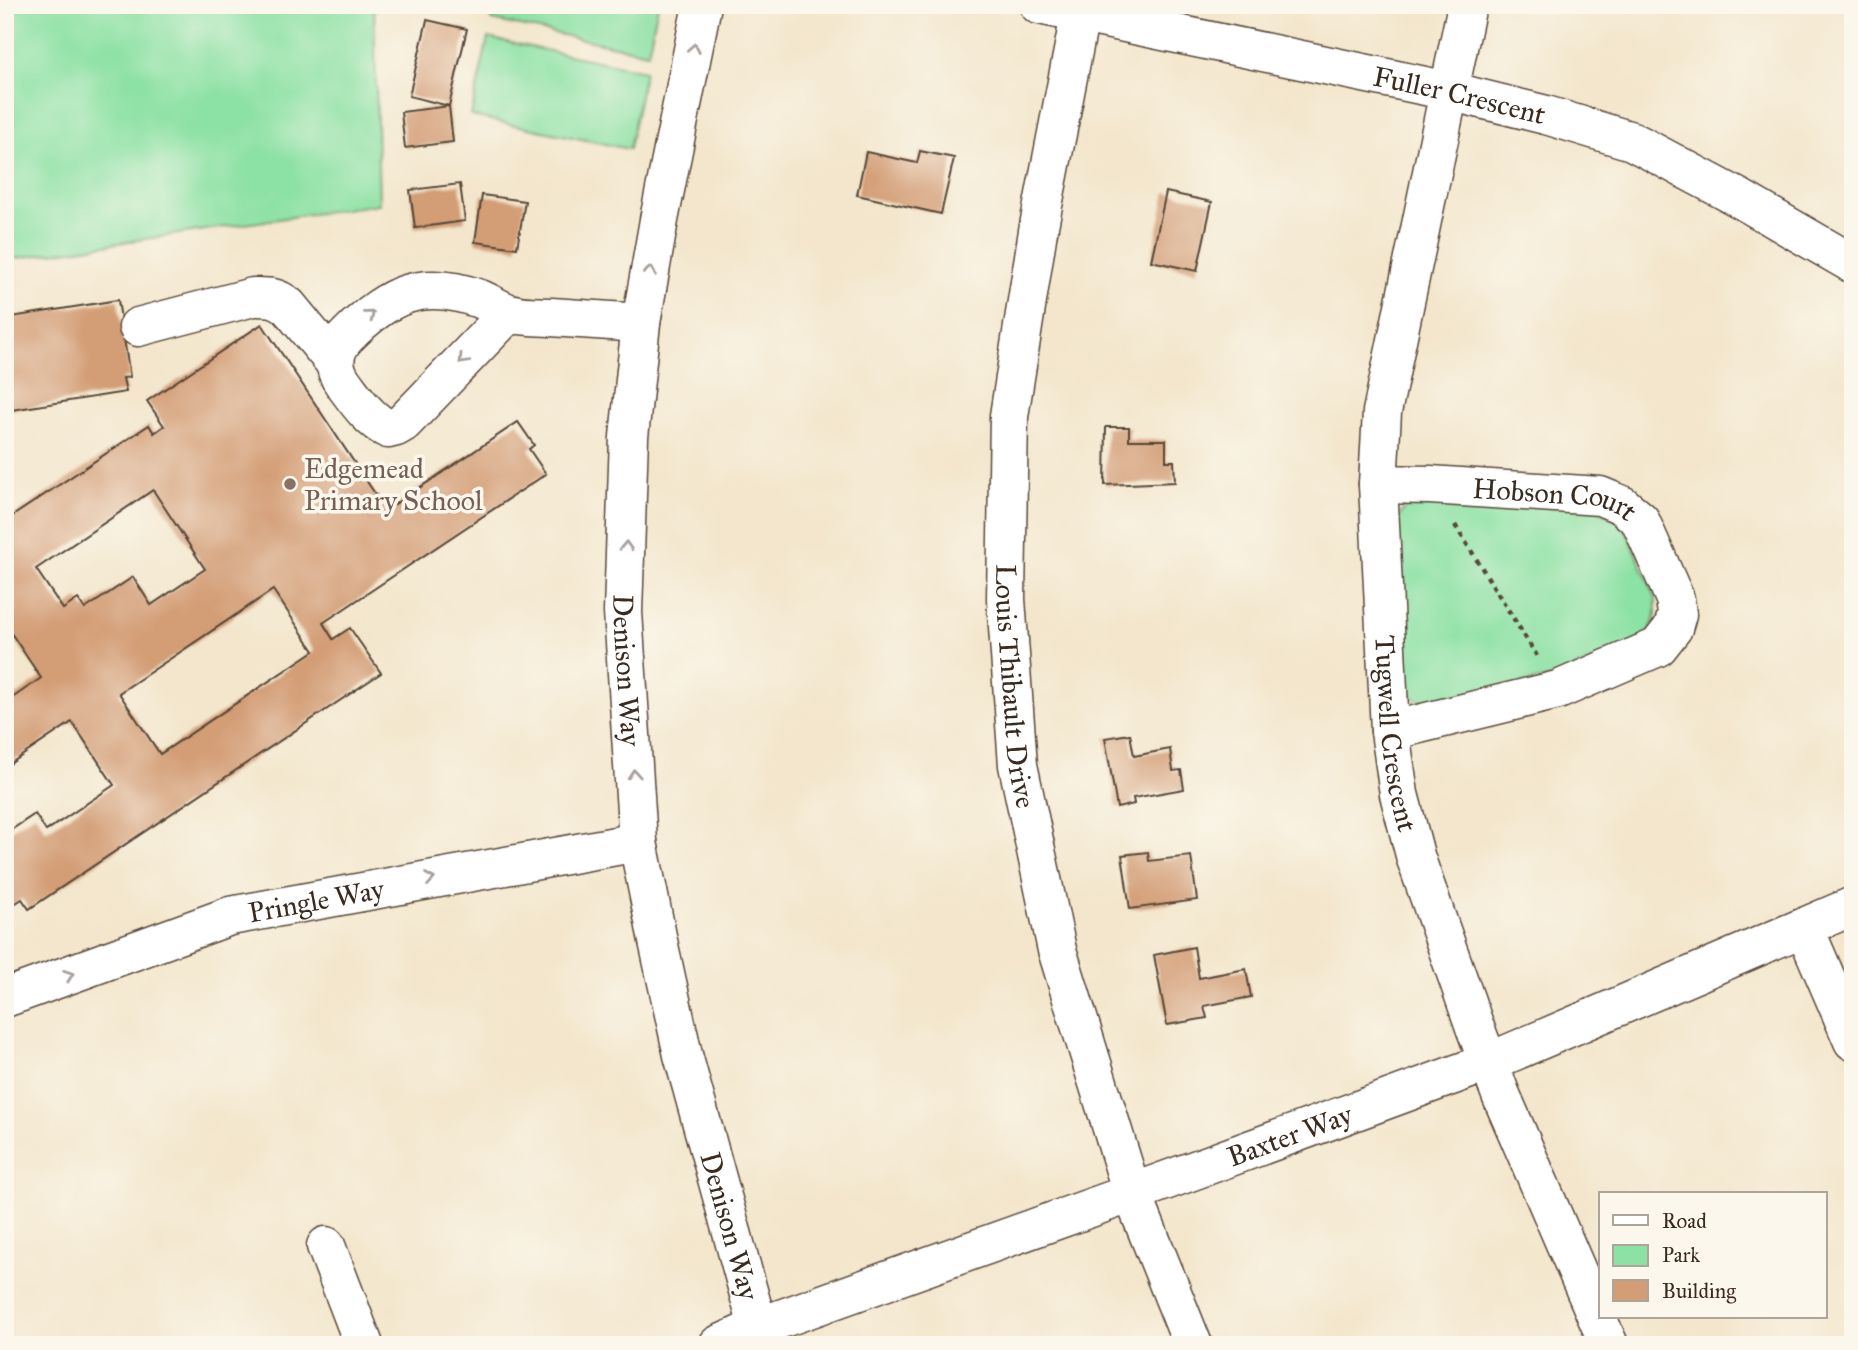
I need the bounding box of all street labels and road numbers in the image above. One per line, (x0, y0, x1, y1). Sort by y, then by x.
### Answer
street label: Fuller Crescent (1370, 58, 1549, 132)
street label: Hobson Court (1472, 470, 1645, 528)
street label: Louis Thibault Drive (989, 564, 1044, 811)
street label: Denison Way (605, 594, 649, 748)
street label: Tugwell Crescent (1368, 634, 1426, 835)
street label: Pringle Way (245, 871, 388, 930)
street label: Baxter Way (1222, 1096, 1358, 1174)
street label: Denison Way (693, 1148, 767, 1305)

